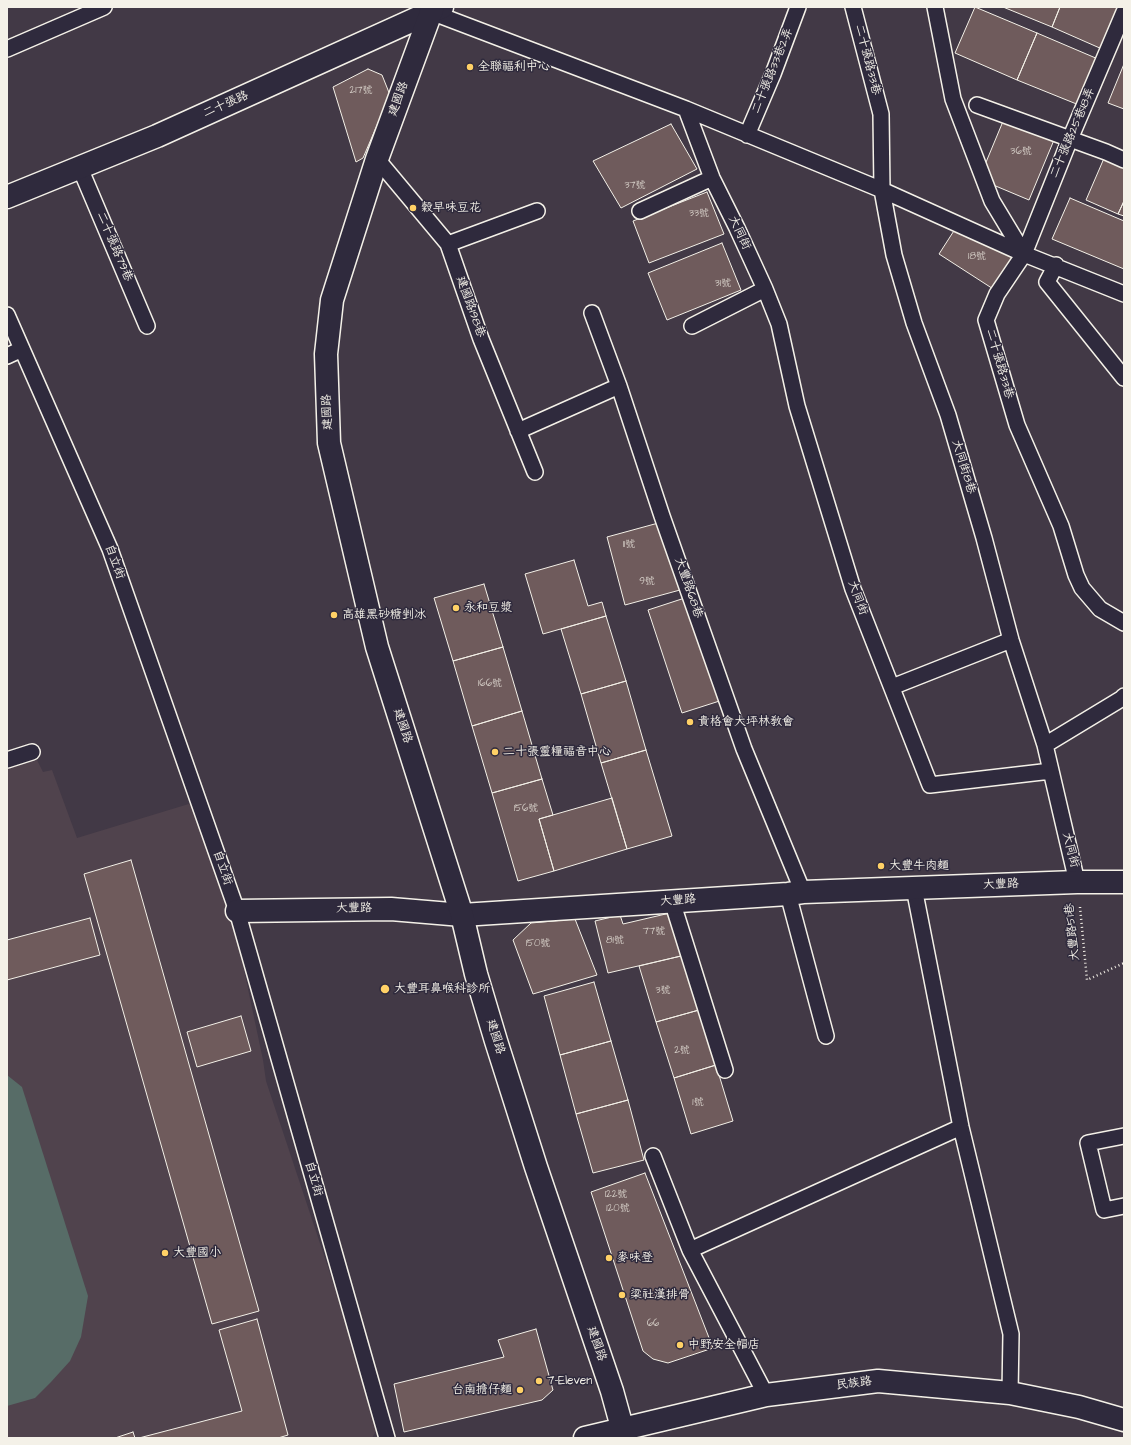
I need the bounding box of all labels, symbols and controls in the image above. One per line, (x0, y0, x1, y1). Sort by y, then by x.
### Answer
street label: 二十張路33巷 (851, 23, 883, 97)
street label: 二十張路33巷2弄 (749, 26, 797, 116)
place label: 全聯福利中心 (478, 60, 550, 74)
marker: 全聯福利中心 (465, 62, 475, 72)
street label: 建國路 (386, 80, 412, 118)
house number: 217號 (349, 85, 373, 97)
street label: 二十張路25巷18弄 (1047, 86, 1099, 180)
street label: 二十張路 (201, 89, 251, 121)
house number: 36號 (1010, 146, 1032, 158)
house number: 37號 (624, 180, 646, 192)
place label: 穀早味豆花 (421, 201, 481, 215)
marker: 穀早味豆花 (408, 203, 418, 213)
house number: 33號 (689, 208, 709, 220)
street label: 二十張路79巷 (93, 210, 135, 284)
street label: 大同街 (725, 214, 753, 252)
house number: 18號 (968, 251, 986, 263)
street label: 建國路198巷 (452, 274, 488, 340)
house number: 31號 (715, 278, 731, 290)
street label: 二十張路33巷 (982, 327, 1016, 401)
street label: 建國路 (320, 394, 336, 430)
street label: 大同街8巷 (948, 438, 978, 496)
house number: 11號 (623, 539, 635, 551)
street label: 自立街 (101, 543, 127, 581)
street label: 大豐路68巷 (671, 556, 705, 620)
house number: 9號 (639, 576, 655, 588)
street label: 大同街 (844, 579, 870, 617)
place label: 永和豆漿 (464, 601, 512, 615)
marker: 永和豆漿 (451, 603, 461, 613)
place label: 高雄黑砂糖剉冰 (342, 608, 426, 622)
marker: 高雄黑砂糖剉冰 (329, 610, 339, 620)
house number: 166號 (478, 678, 502, 690)
street label: 建國路 (390, 707, 414, 745)
place label: 貴格會大坪林教會 (698, 715, 794, 729)
marker: 貴格會大坪林教會 (685, 717, 695, 727)
place label: 二十張靈糧福音中心 (503, 745, 611, 759)
marker: 二十張靈糧福音中心 (490, 747, 500, 757)
house number: 156號 (514, 803, 538, 815)
street label: 大同街 (1059, 831, 1081, 869)
street label: 自立街 (209, 849, 235, 887)
place label: 大豐牛肉麵 (889, 859, 949, 873)
marker: 大豐牛肉麵 (876, 861, 886, 871)
street label: 大豐路 (983, 877, 1019, 893)
street label: 大豐路 (660, 893, 696, 909)
street label: 大豐路 (336, 901, 372, 917)
street label: 大豐路51巷 (1063, 902, 1083, 962)
house number: 77號 (643, 926, 665, 938)
house number: 81號 (606, 935, 624, 947)
house number: 150號 (526, 938, 550, 950)
place label: 大豐耳鼻喉科診所 (394, 982, 490, 996)
marker: 大豐耳鼻喉科診所 (379, 983, 391, 995)
house number: 3號 (655, 985, 671, 997)
street label: 建國路 (483, 1018, 507, 1056)
house number: 2號 (674, 1045, 690, 1057)
house number: 1號 (692, 1097, 704, 1109)
street label: 自立街 (301, 1160, 325, 1198)
house number: 122號 (605, 1189, 627, 1201)
house number: 120號 (606, 1203, 630, 1215)
place label: 大豐國小 (173, 1246, 221, 1260)
marker: 大豐國小 (160, 1248, 170, 1258)
place label: 麥味登 (617, 1251, 653, 1265)
marker: 麥味登 (604, 1253, 614, 1263)
place label: 梁社漢排骨 (630, 1288, 690, 1302)
marker: 梁社漢排骨 (617, 1290, 627, 1300)
house number: 66 (647, 1318, 659, 1330)
street label: 建國路 (583, 1325, 609, 1363)
place label: 中野安全帽店 (688, 1338, 760, 1352)
marker: 中野安全帽店 (675, 1340, 685, 1350)
place label: 7-Eleven (547, 1374, 592, 1388)
street label: 民族路 (835, 1375, 873, 1393)
marker: 7-Eleven (534, 1376, 544, 1386)
place label: 台南擔仔麵 (452, 1383, 512, 1397)
marker: 台南擔仔麵 (515, 1385, 525, 1395)

